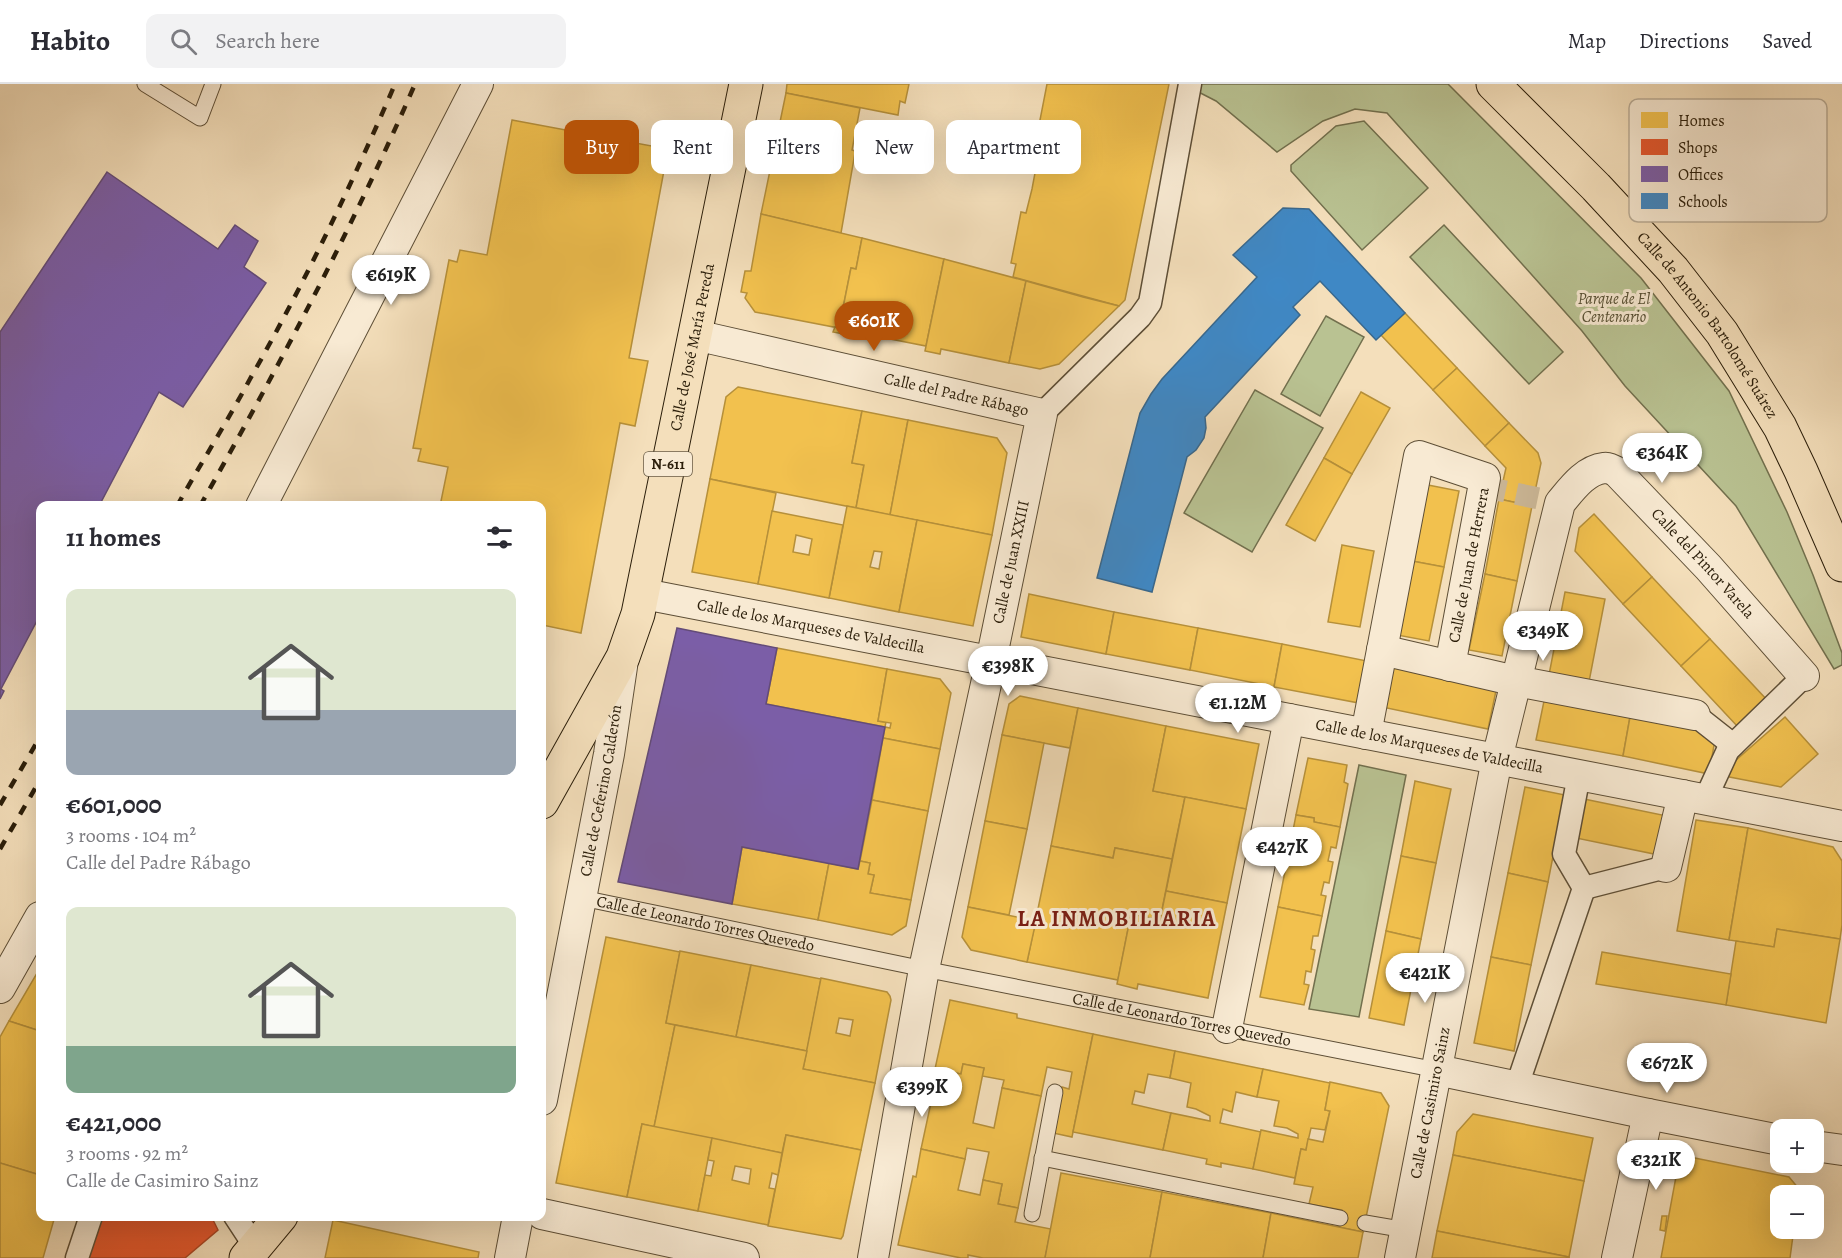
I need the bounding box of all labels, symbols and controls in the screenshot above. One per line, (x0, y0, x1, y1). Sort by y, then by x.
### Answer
search box (146, 14, 566, 68)
text: Habito (30, 22, 110, 60)
icon: search (167, 25, 200, 58)
text: Search here (215, 26, 320, 56)
text: Map (1568, 27, 1606, 55)
text: Directions (1639, 27, 1729, 55)
text: Saved (1762, 27, 1812, 55)
legend (1629, 99, 1827, 222)
text: Homes (1678, 110, 1725, 132)
chip: Buy (564, 120, 639, 174)
chip: Rent (651, 120, 733, 174)
chip: Filters (745, 120, 842, 174)
chip: New (854, 120, 934, 174)
chip: Apartment (946, 120, 1081, 174)
text: Shops (1678, 137, 1718, 159)
text: Offices (1678, 164, 1723, 186)
text: Schools (1678, 191, 1728, 213)
street label: Calle de Antonio Bartolomé Suárez (1632, 227, 1783, 423)
pin: €619K (349, 255, 433, 306)
text: €619K (366, 261, 416, 288)
street label: Calle de José María Pereda (665, 261, 720, 433)
park label: Parque de El Centenario (1578, 288, 1650, 328)
pin: €601K (832, 301, 916, 352)
text: €601K (848, 307, 900, 334)
street label: Calle del Padre Rábago (882, 367, 1031, 422)
pin: €364K (1620, 433, 1704, 484)
text: €364K (1636, 439, 1688, 466)
road number: N-611 (644, 452, 692, 476)
street label: Calle de Juan de Herrera (1443, 485, 1495, 645)
street label: Calle de Juan XXIII (987, 498, 1035, 626)
street label: Calle del Pintor Varela (1646, 503, 1760, 624)
text: 11 homes (66, 520, 161, 555)
icon: filters (483, 521, 516, 554)
street label: Calle de los Marqueses de Valdecilla (695, 594, 927, 659)
pin: €349K (1501, 611, 1585, 662)
text: €349K (1517, 617, 1569, 644)
icon: home (237, 628, 345, 736)
pin: €398K (966, 646, 1050, 697)
text: €398K (982, 652, 1034, 679)
pin: €1.12M (1189, 683, 1287, 734)
text: €1.12M (1209, 689, 1267, 716)
street label: Calle de Ceferino Calderón (575, 703, 627, 878)
street label: Calle de los Marqueses de Valdecilla (1314, 713, 1546, 779)
text: €601,000 (66, 787, 162, 822)
text: 3 rooms · 104 m² (66, 822, 196, 849)
pin: €427K (1240, 827, 1324, 878)
text: €427K (1256, 833, 1308, 860)
text: Calle del Padre Rábago (66, 849, 251, 876)
street label: Calle de Leonardo Torres Quevedo (594, 890, 816, 957)
district label: LA INMOBILIARIA (1017, 904, 1217, 934)
icon: home (237, 946, 345, 1054)
pin: €421K (1383, 953, 1467, 1004)
text: €421K (1400, 959, 1450, 986)
street label: Calle de Leonardo Torres Quevedo (1071, 988, 1293, 1052)
street label: Calle de Casimiro Sainz (1405, 1025, 1456, 1181)
pin: €672K (1625, 1043, 1709, 1094)
text: €672K (1641, 1049, 1693, 1076)
pin: €399K (880, 1067, 964, 1118)
text: €399K (896, 1073, 948, 1100)
text: €421,000 (66, 1105, 161, 1140)
map controls (1770, 1119, 1824, 1239)
button: + (1770, 1119, 1824, 1173)
text: 3 rooms · 92 m² (66, 1140, 188, 1167)
pin: €321K (1614, 1140, 1698, 1191)
text: €321K (1631, 1146, 1681, 1173)
text: Calle de Casimiro Sainz (66, 1167, 259, 1194)
button: − (1770, 1185, 1824, 1239)

